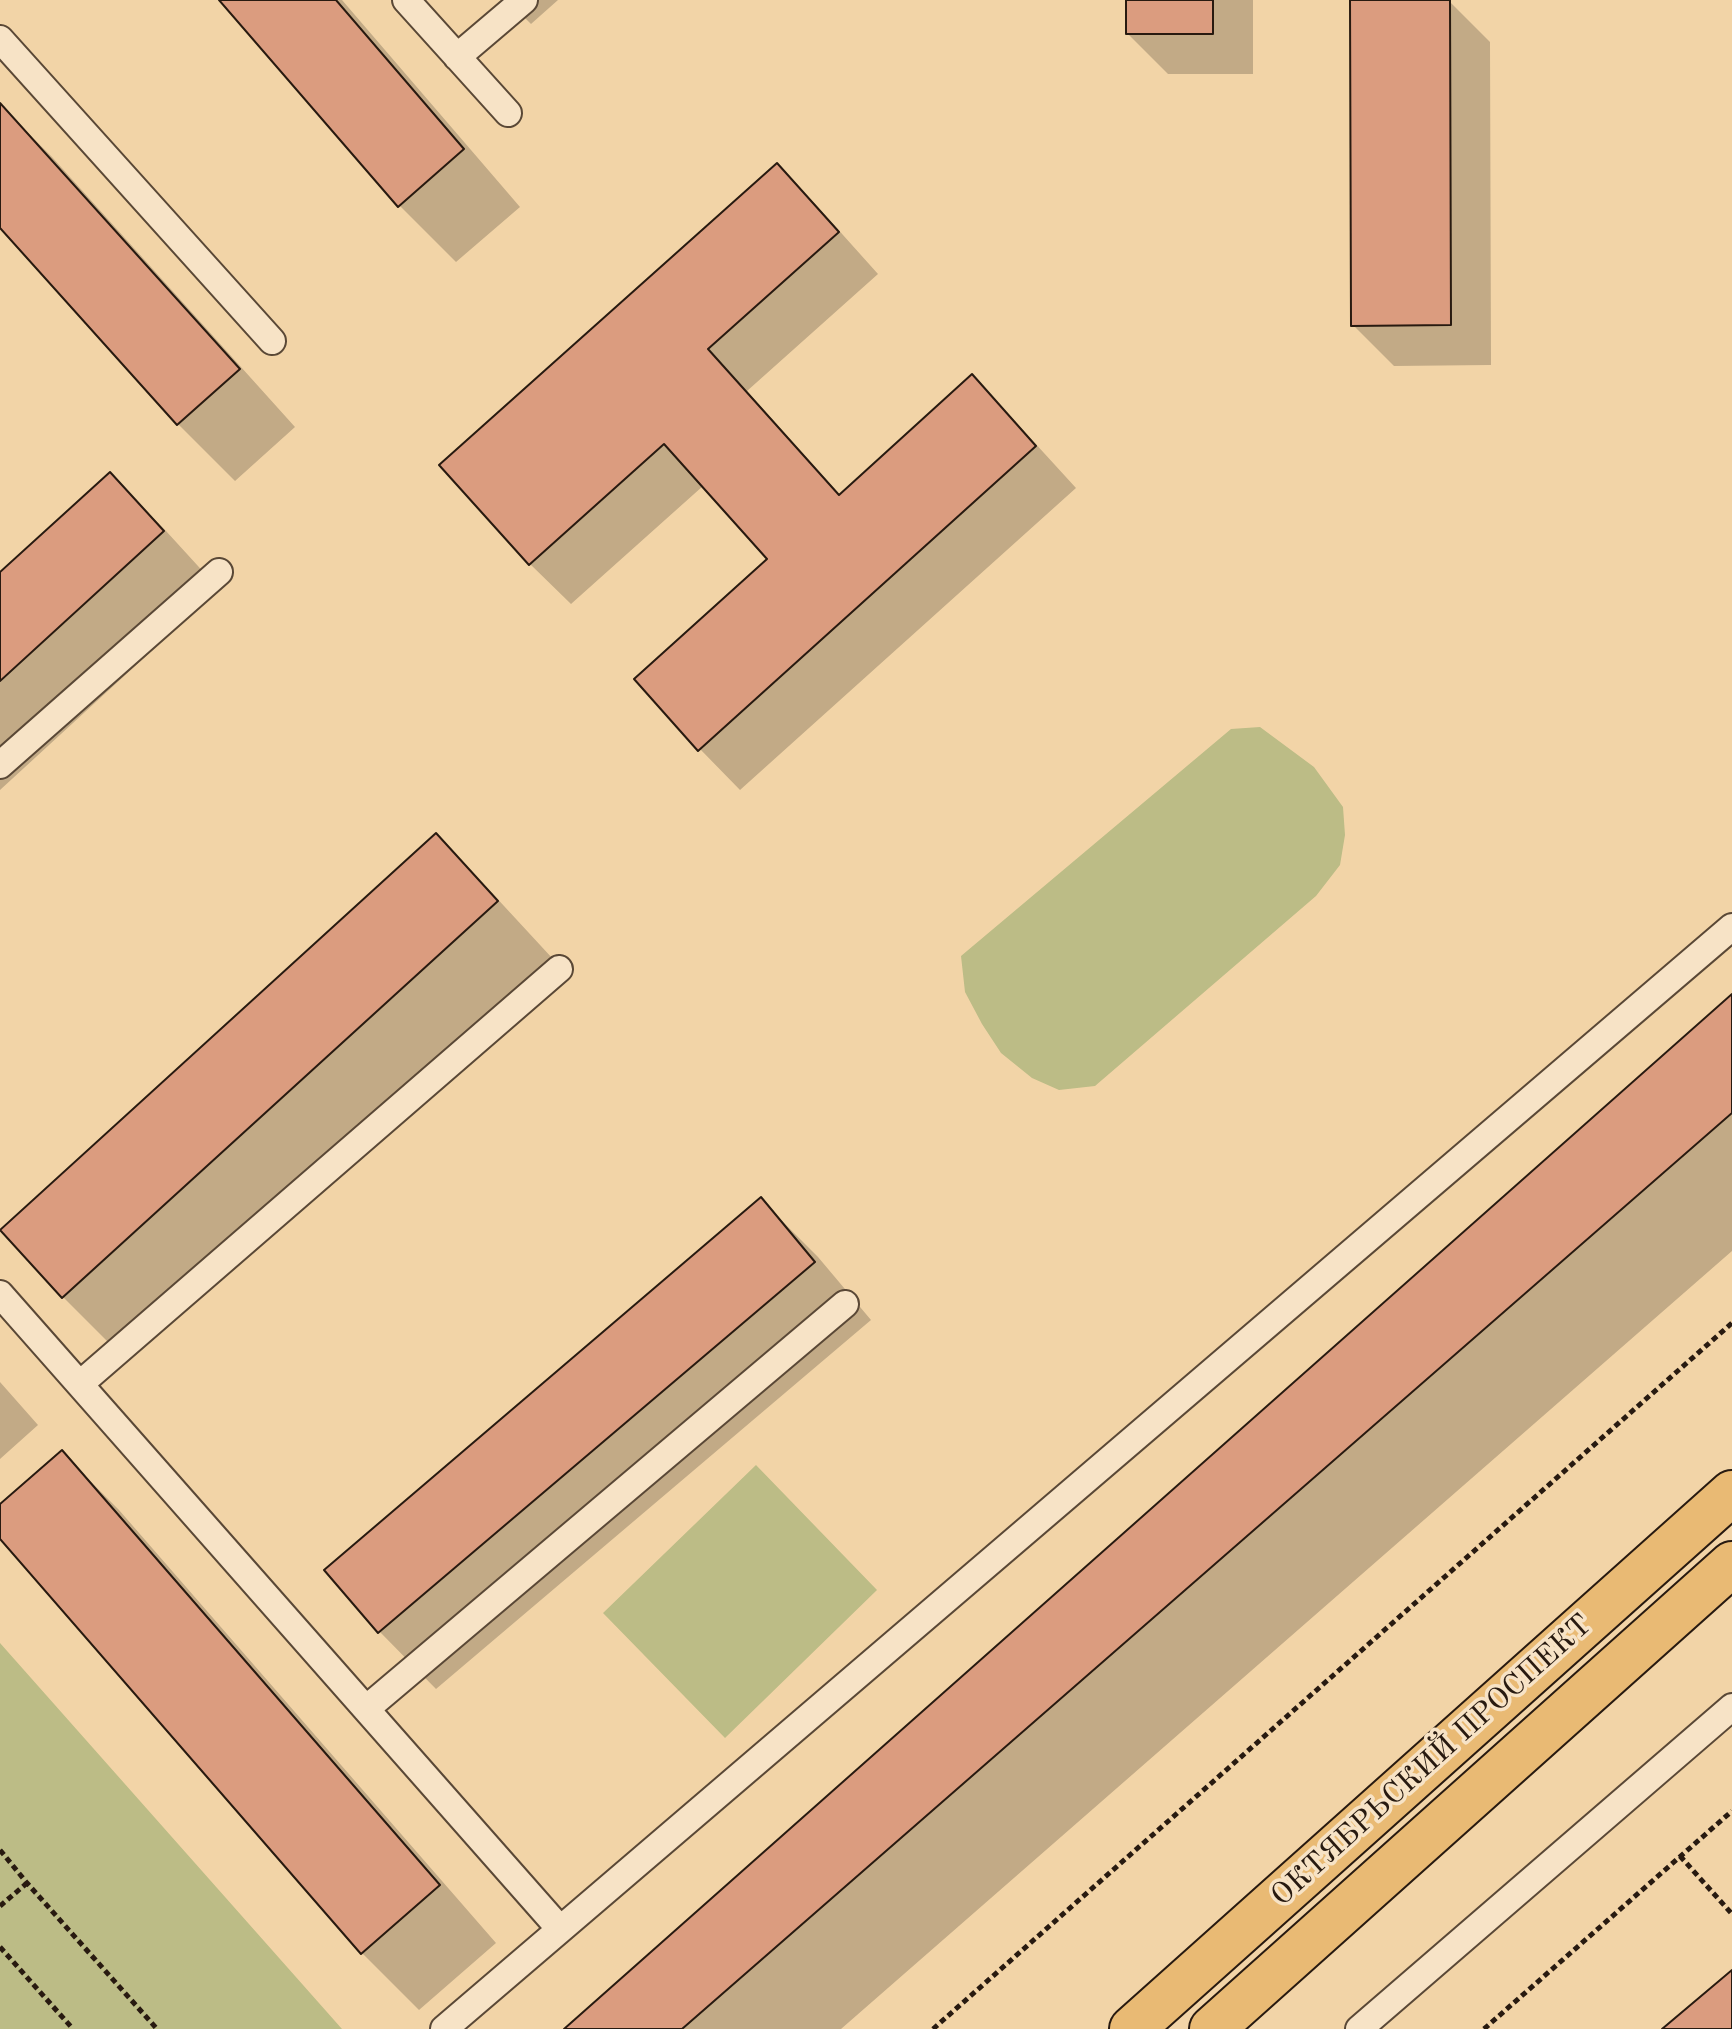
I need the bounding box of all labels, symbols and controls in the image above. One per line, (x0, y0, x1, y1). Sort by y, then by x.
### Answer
street label: ОКТЯБРЬСКИЙ ПРОСПЕКТ (1264, 1607, 1600, 1915)

